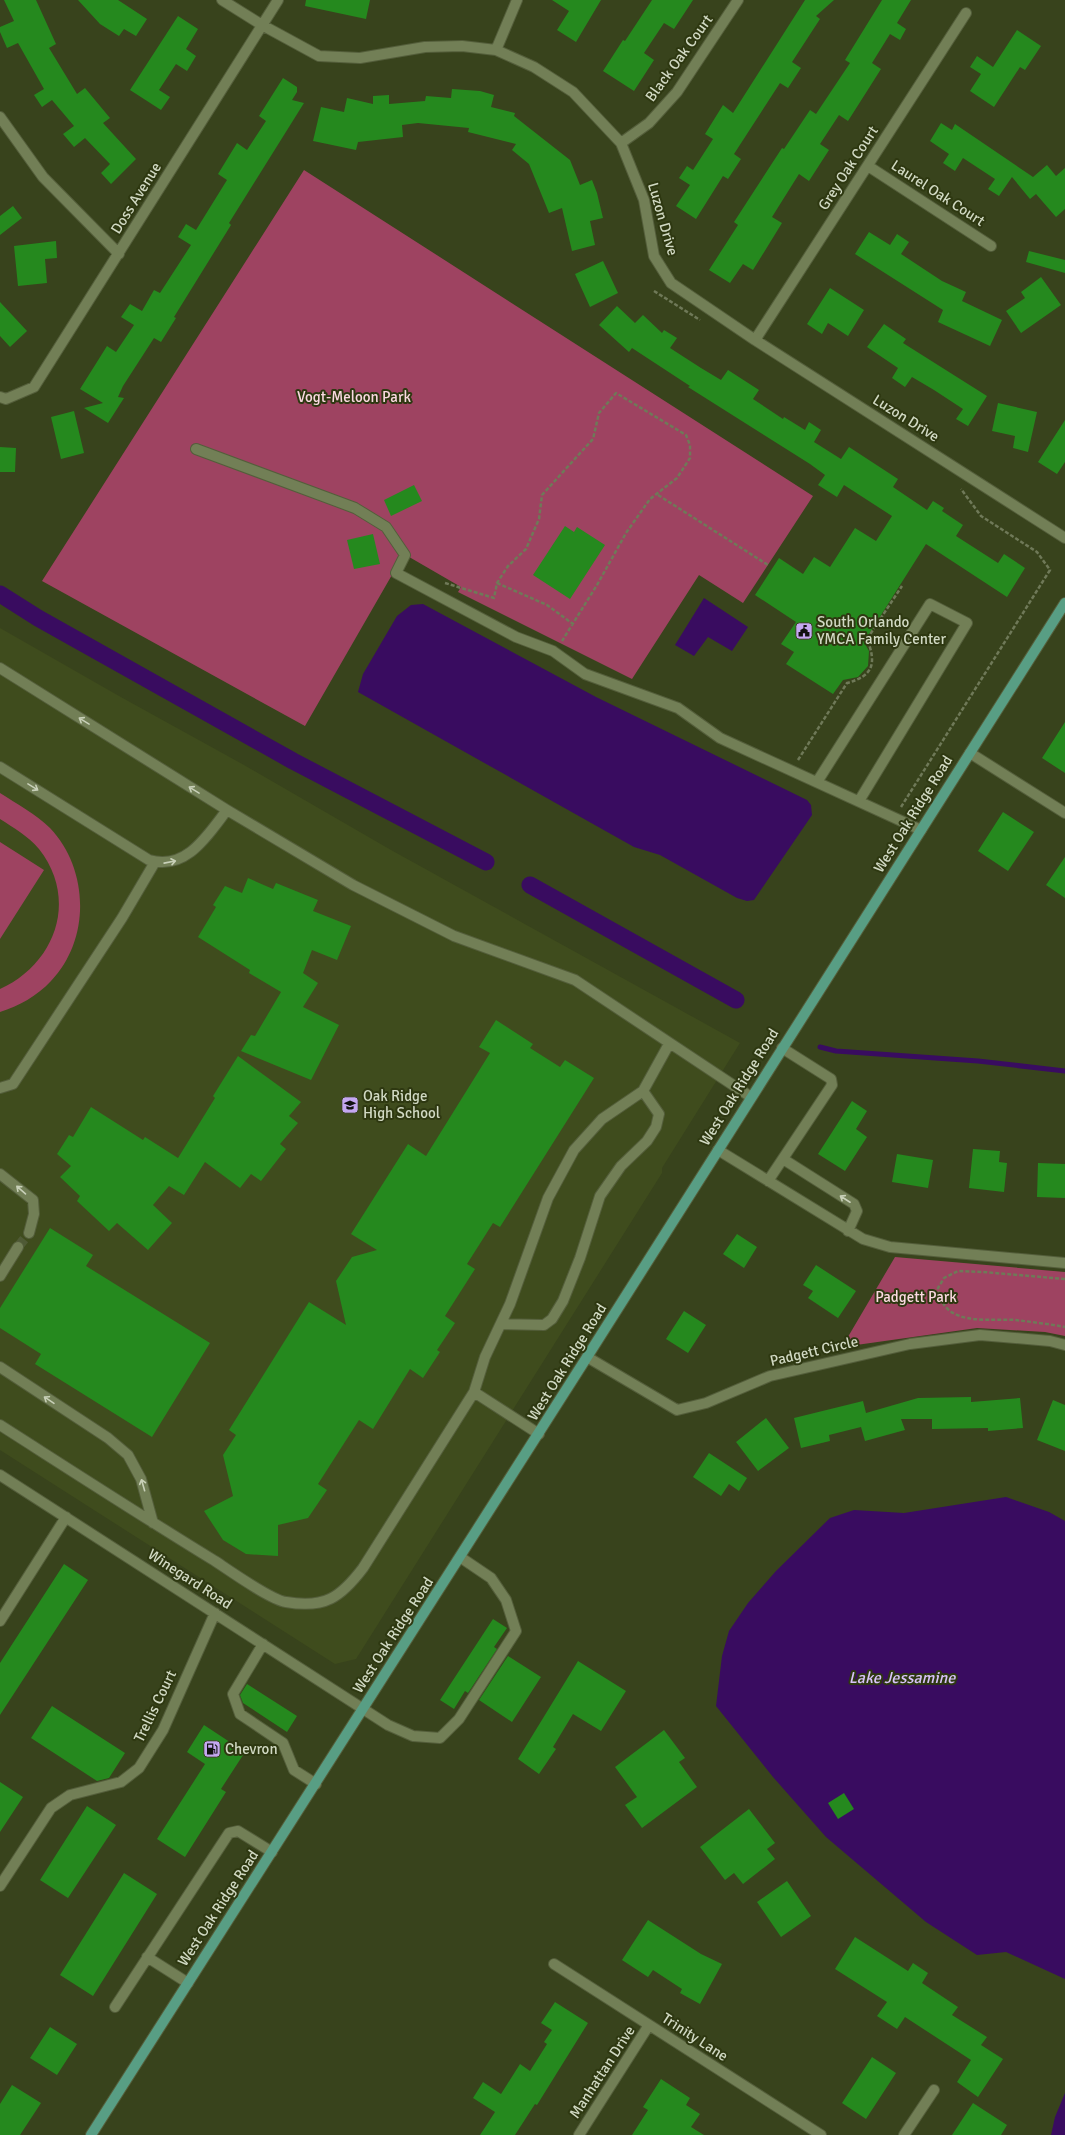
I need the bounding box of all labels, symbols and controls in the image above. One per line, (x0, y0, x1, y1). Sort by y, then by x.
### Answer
street label: Black Oak Court (641, 11, 717, 105)
street label: Grey Oak Court (814, 123, 882, 213)
street label: Laurel Oak Court (888, 156, 988, 230)
street label: Doss Avenue (107, 159, 165, 237)
street label: Luzon Drive (644, 180, 682, 258)
park label: Vogt-Meloon Park (297, 388, 411, 406)
street label: Luzon Drive (869, 390, 943, 446)
place label: South Orlando YMCA Family Center (817, 613, 947, 648)
public building icon: South Orlando YMCA Family Center (794, 621, 814, 641)
one-way arrow (79, 717, 90, 725)
street label: West Oak Ridge Road (870, 752, 956, 876)
one-way arrow (27, 784, 39, 792)
one-way arrow (188, 785, 200, 793)
one-way arrow (163, 857, 176, 865)
street label: West Oak Ridge Road (696, 1025, 782, 1149)
place label: Oak Ridge High School (363, 1087, 440, 1122)
school or university icon: Oak Ridge High School (340, 1095, 360, 1115)
one-way arrow (16, 1186, 27, 1195)
one-way arrow (840, 1195, 851, 1203)
park label: Padgett Park (875, 1288, 957, 1306)
street label: West Oak Ridge Road (524, 1300, 610, 1424)
street label: Padgett Circle (768, 1332, 860, 1370)
one-way arrow (44, 1396, 55, 1404)
one-way arrow (139, 1479, 146, 1492)
street label: Winegard Road (145, 1545, 236, 1613)
street label: West Oak Ridge Road (349, 1574, 437, 1696)
street label: Trellis Court (130, 1667, 180, 1745)
water label: Lake Jessamine (849, 1668, 956, 1688)
fuel station icon: Chevron (202, 1739, 222, 1759)
place label: Chevron (225, 1740, 278, 1758)
street label: West Oak Ridge Road (174, 1847, 262, 1969)
street label: Trinity Lane (659, 2009, 731, 2065)
street label: Manhattan Drive (565, 2022, 639, 2122)

